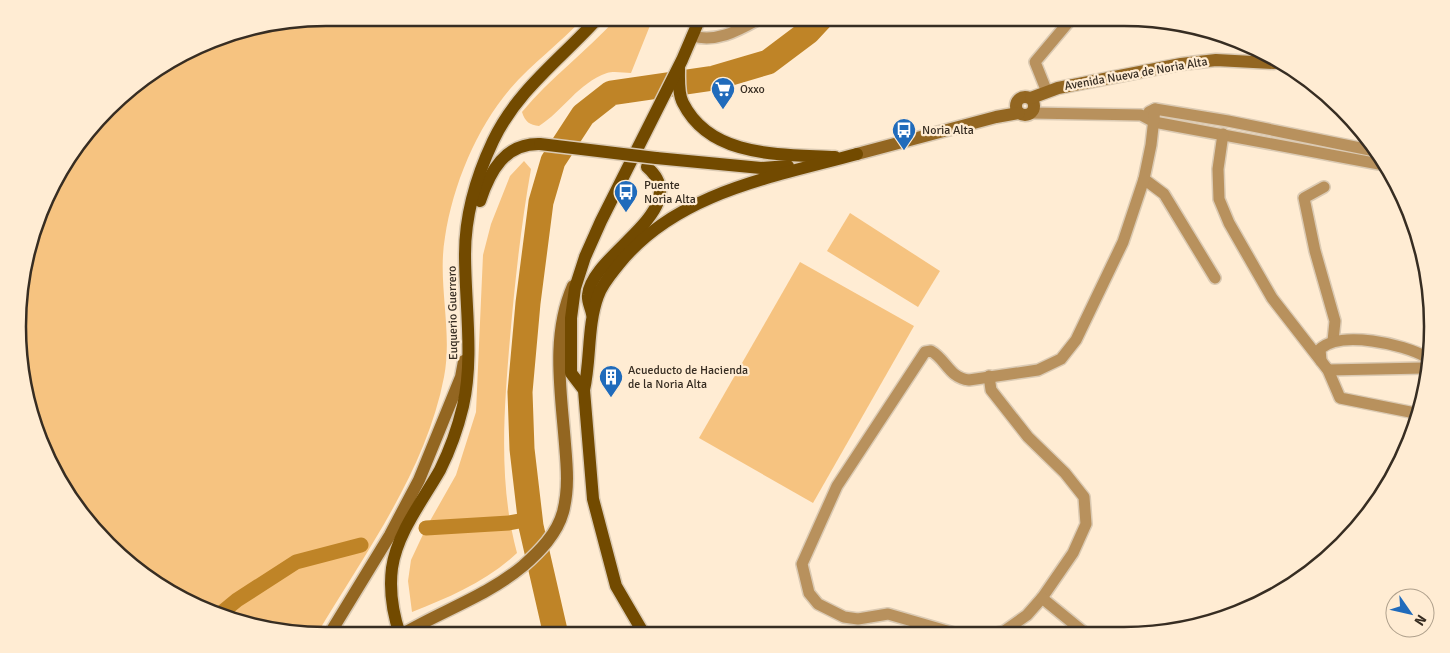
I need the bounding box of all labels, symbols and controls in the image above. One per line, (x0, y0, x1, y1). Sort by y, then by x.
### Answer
street label: Avenida Nueva de Noria Alta (1063, 54, 1209, 94)
supermarket icon: Oxxo (710, 76, 736, 110)
place label: Oxxo (740, 82, 765, 97)
bus stop icon: Noria Alta (891, 117, 917, 151)
place label: Noria Alta (922, 123, 974, 138)
place label: Puente Noria Alta (644, 178, 696, 207)
bus stop icon: Puente Noria Alta (613, 179, 639, 213)
street label: Euquerio Guerrero (445, 266, 461, 360)
place label: Acueducto de Hacienda de la Noria Alta (628, 363, 748, 392)
building icon: Acueducto de Hacienda de la Noria Alta (598, 364, 624, 398)
north arrow (1385, 588, 1435, 638)
text: N (1411, 611, 1430, 629)

